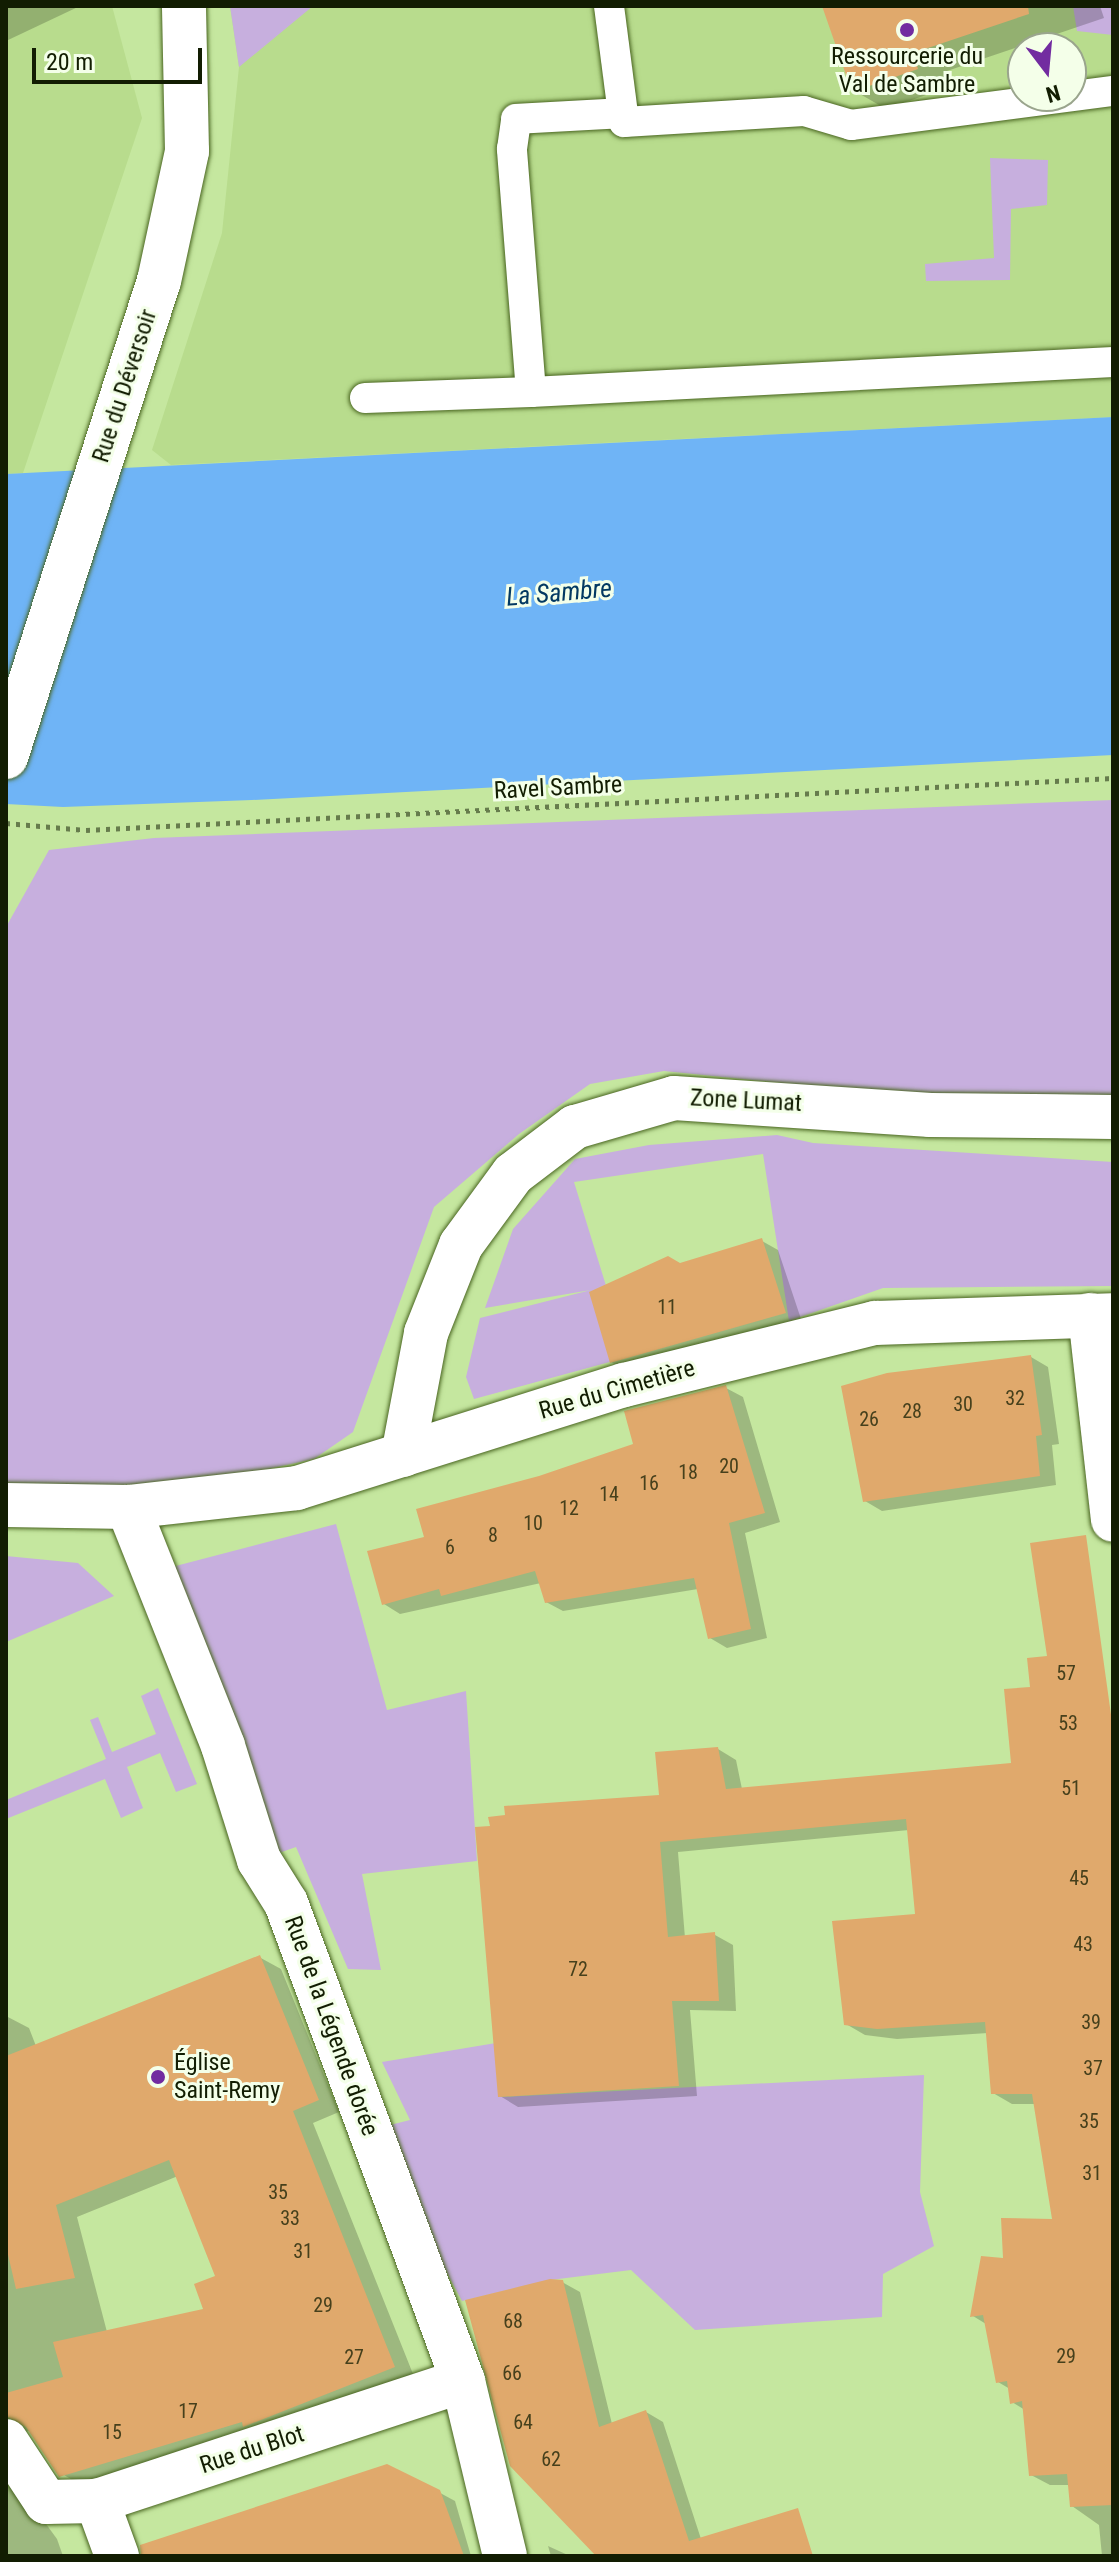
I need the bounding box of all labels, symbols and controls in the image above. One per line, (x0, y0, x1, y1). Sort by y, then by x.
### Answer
marker: Ressourcerie du Val de Sambre (898, 21, 916, 39)
scale bar (36, 32, 206, 82)
north arrow (1007, 32, 1087, 112)
place label: Ressourcerie du Val de Sambre (831, 43, 983, 99)
text: 20 m (46, 48, 93, 76)
text: N (1043, 80, 1063, 108)
street label: Rue du Déversoir (87, 306, 163, 466)
water label: La Sambre (505, 573, 613, 613)
street label: Ravel Sambre (493, 770, 623, 806)
street label: Zone Lumat (689, 1084, 803, 1118)
house number: 11 (657, 1295, 677, 1319)
street label: Rue du Cimetière (536, 1354, 698, 1426)
house number: 32 (1005, 1386, 1025, 1410)
house number: 30 (953, 1392, 973, 1416)
house number: 28 (902, 1399, 922, 1423)
house number: 26 (859, 1407, 879, 1431)
house number: 20 (719, 1454, 739, 1478)
house number: 18 (678, 1460, 698, 1484)
house number: 16 (639, 1471, 659, 1495)
house number: 14 (599, 1482, 619, 1506)
house number: 12 (559, 1496, 579, 1520)
house number: 10 (523, 1511, 543, 1535)
house number: 8 (488, 1523, 498, 1547)
house number: 6 (445, 1535, 455, 1559)
house number: 57 (1056, 1661, 1076, 1685)
house number: 53 (1058, 1711, 1078, 1735)
house number: 51 (1061, 1776, 1081, 1800)
house number: 45 (1069, 1866, 1089, 1890)
street label: Rue de la Légende dorée (278, 1912, 384, 2140)
house number: 43 (1073, 1932, 1093, 1956)
house number: 72 (568, 1957, 588, 1981)
house number: 39 (1081, 2010, 1101, 2034)
place label: Église Saint-Remy (174, 2049, 280, 2105)
house number: 37 (1083, 2056, 1103, 2080)
marker: Église Saint-Remy (149, 2068, 167, 2086)
house number: 35 (1079, 2109, 1099, 2133)
house number: 31 (1082, 2161, 1102, 2185)
house number: 35 (268, 2180, 288, 2204)
house number: 33 (280, 2206, 300, 2230)
house number: 31 (293, 2239, 313, 2263)
house number: 29 (313, 2293, 333, 2317)
house number: 68 (503, 2309, 523, 2333)
house number: 29 (1056, 2344, 1076, 2368)
house number: 27 (344, 2345, 364, 2369)
house number: 66 (502, 2361, 522, 2385)
house number: 17 (178, 2399, 198, 2423)
house number: 64 (513, 2410, 533, 2434)
house number: 15 (102, 2420, 122, 2444)
street label: Rue du Blot (196, 2420, 308, 2480)
house number: 62 (541, 2447, 561, 2471)

